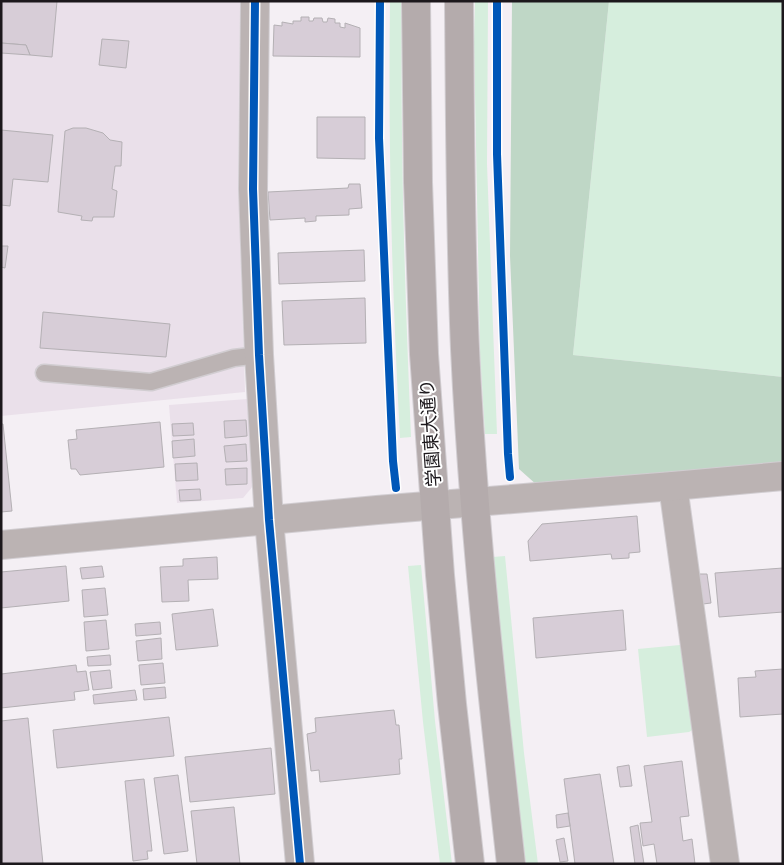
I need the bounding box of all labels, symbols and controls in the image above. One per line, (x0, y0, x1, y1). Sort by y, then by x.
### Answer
street label: 学園東大通り (415, 378, 445, 488)

